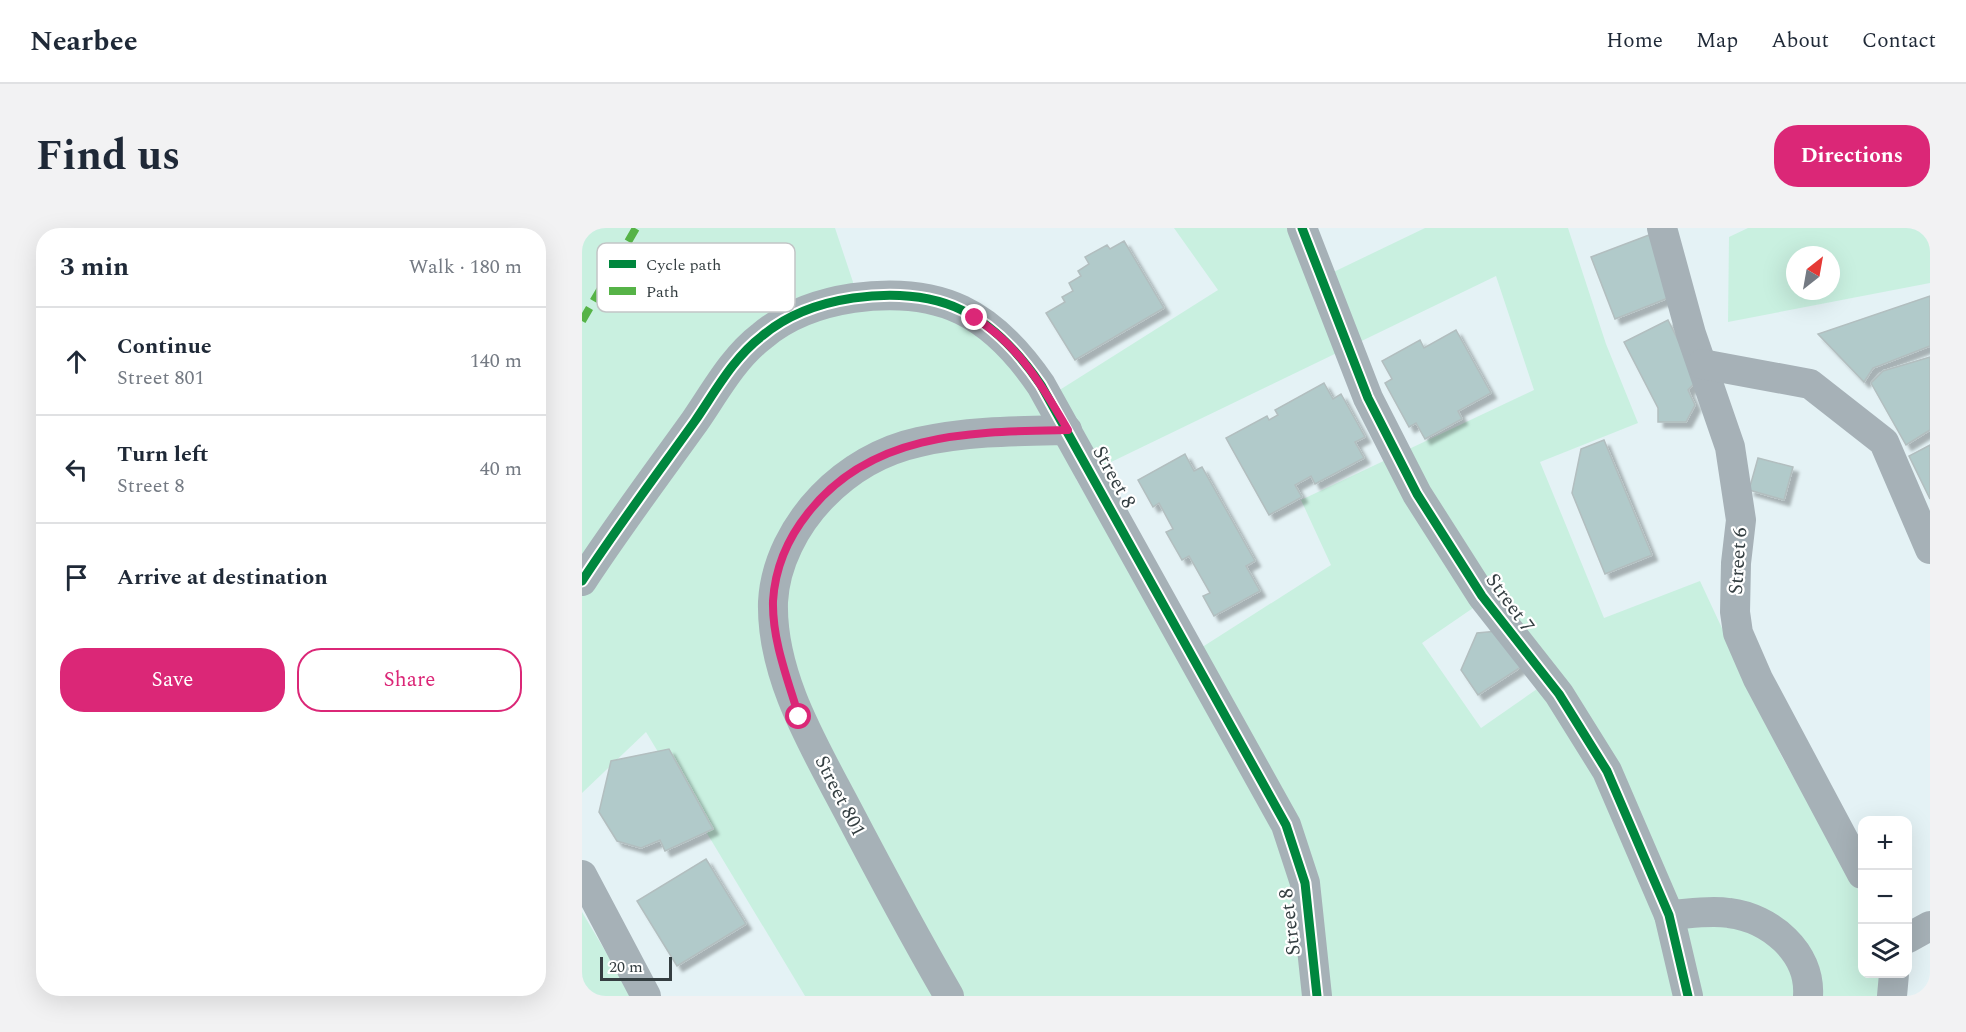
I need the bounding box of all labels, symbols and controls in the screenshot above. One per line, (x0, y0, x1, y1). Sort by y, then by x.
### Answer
text: Nearbee (30, 20, 138, 63)
text: Home (1606, 25, 1663, 57)
text: Map (1696, 25, 1738, 57)
text: About (1771, 25, 1829, 57)
text: Contact (1862, 25, 1936, 57)
text: Find us (36, 125, 180, 188)
button: Directions (1774, 125, 1930, 187)
legend (597, 243, 795, 312)
north arrow (1786, 246, 1840, 300)
text: 3 min (60, 247, 129, 287)
text: Walk · 180 m (409, 252, 522, 282)
text: Cycle path (646, 253, 721, 277)
text: Path (646, 280, 679, 304)
route end (961, 304, 987, 330)
text: Continue (117, 330, 212, 363)
icon: ahead (60, 345, 93, 378)
text: 140 m (470, 346, 522, 376)
text: Street 801 (117, 363, 204, 393)
text: Turn left (117, 438, 209, 471)
street label: Street 8 (1085, 440, 1143, 514)
icon: left (60, 453, 93, 486)
text: 40 m (480, 454, 522, 484)
text: Street 8 (117, 471, 184, 501)
street label: Street 6 (1721, 526, 1755, 596)
icon: arrive (60, 561, 93, 594)
text: Arrive at destination (117, 561, 328, 594)
street label: Street 7 (1478, 567, 1542, 639)
button: Save (60, 648, 285, 712)
button: Share (297, 648, 522, 712)
route start (785, 703, 811, 729)
street label: Street 801 (807, 750, 873, 842)
map controls (1858, 816, 1912, 978)
button: + (1858, 816, 1912, 870)
button: − (1858, 870, 1912, 924)
street label: Street 8 (1271, 887, 1309, 957)
button: layers (1858, 924, 1912, 978)
scale bar (600, 954, 672, 982)
text: 20 m (609, 955, 643, 979)

